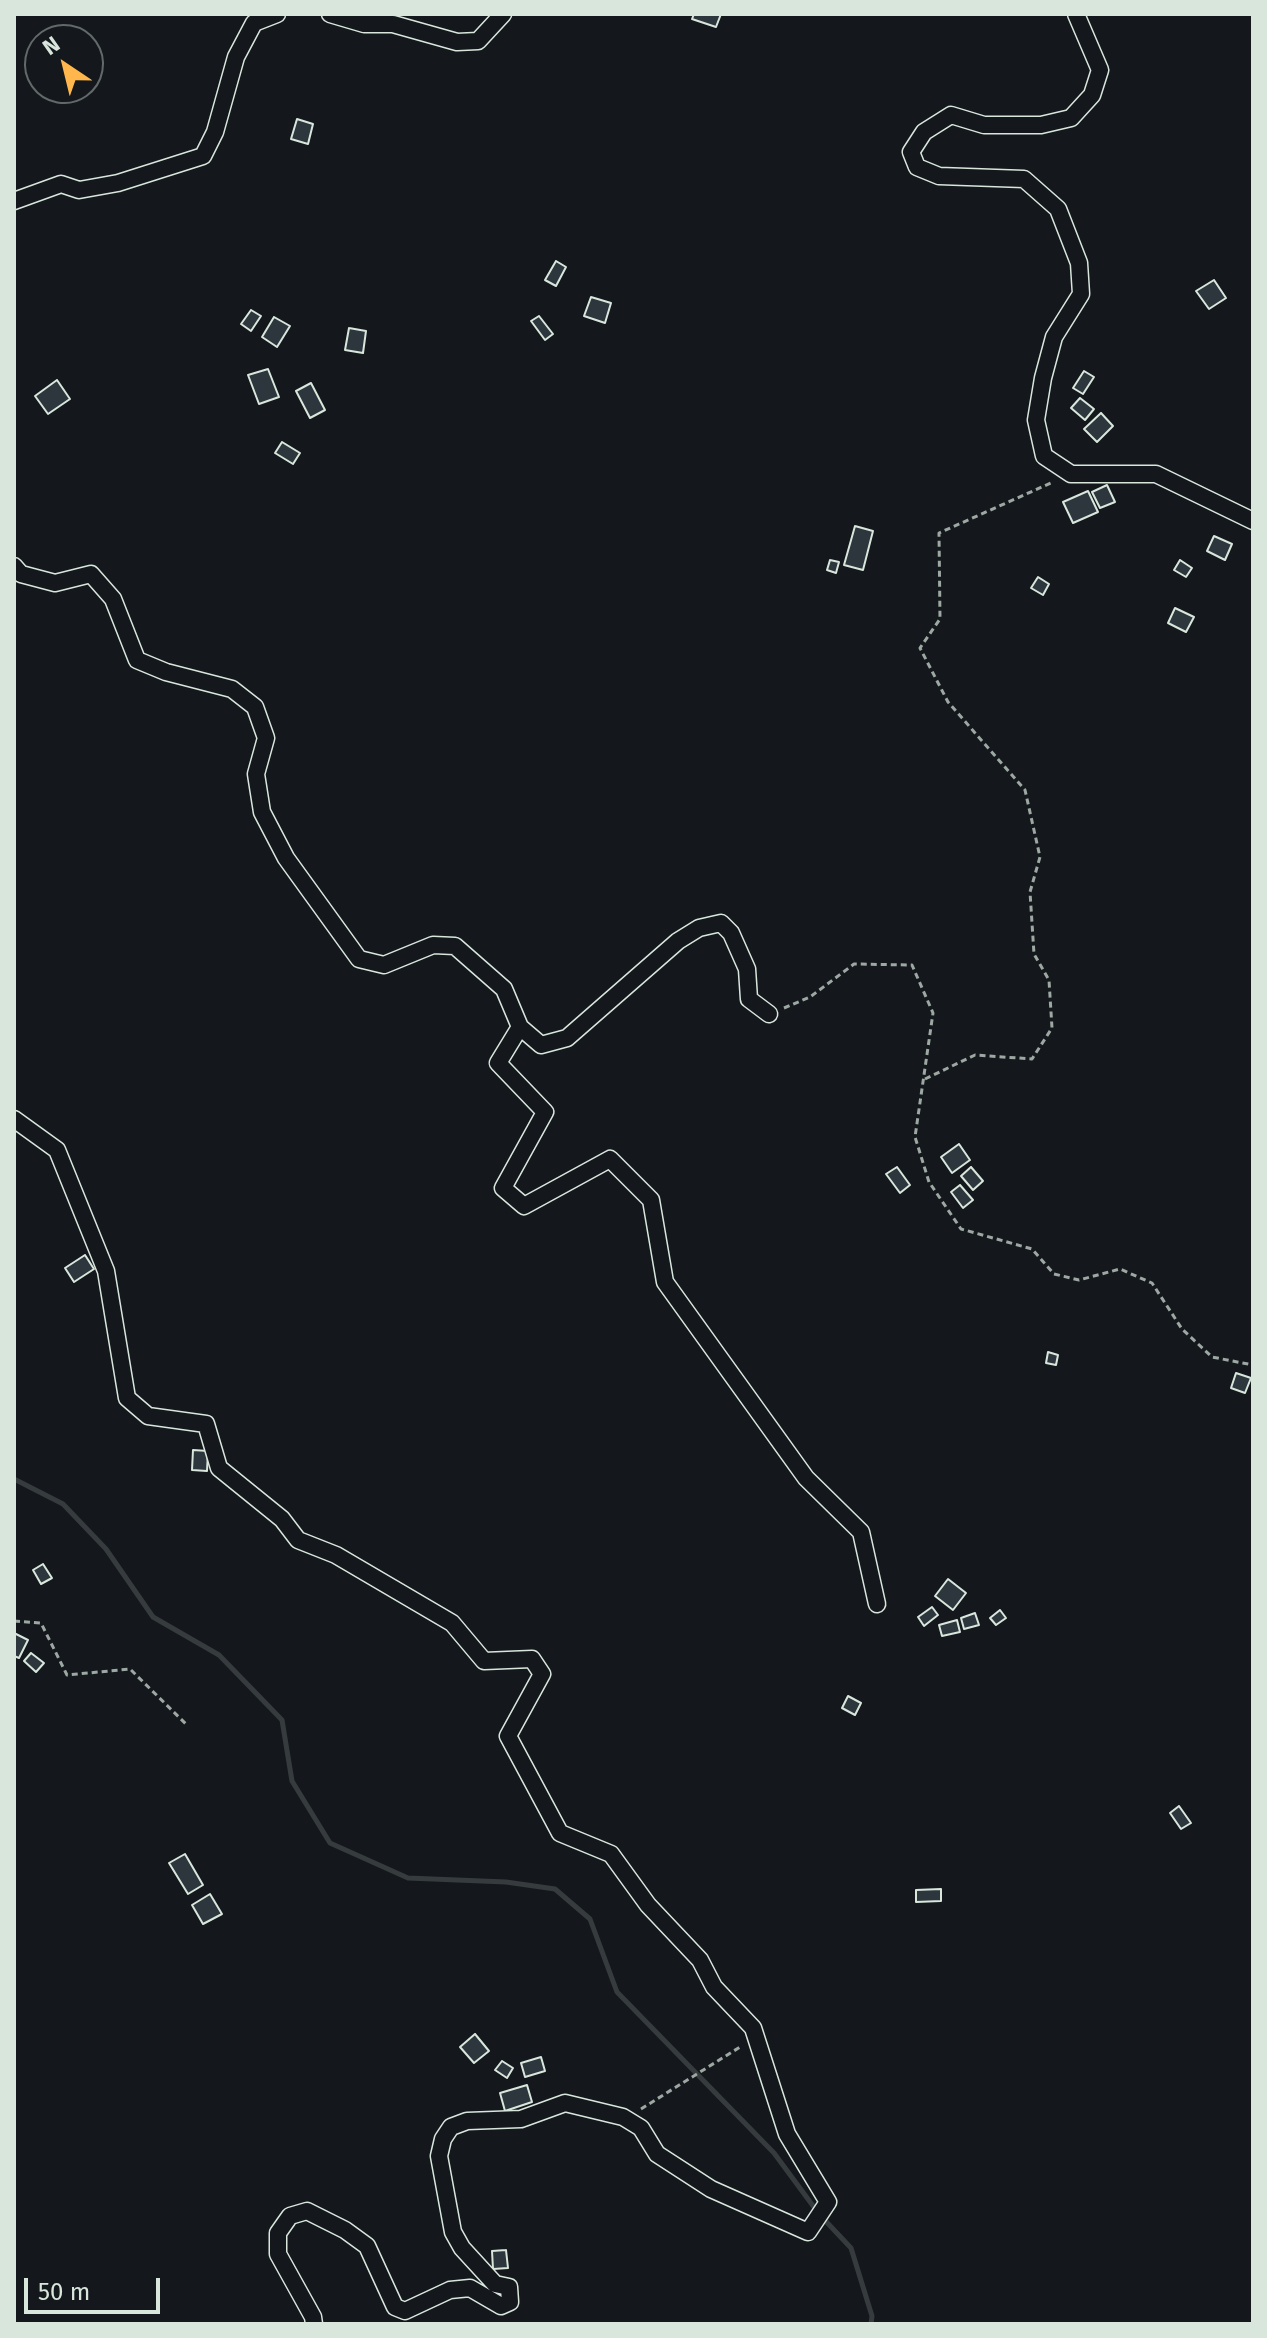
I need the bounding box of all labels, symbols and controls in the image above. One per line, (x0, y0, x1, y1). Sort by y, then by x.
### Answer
north arrow (24, 24, 104, 104)
text: N (37, 30, 65, 61)
scale bar (28, 2262, 164, 2312)
text: 50 m (38, 2278, 90, 2306)

